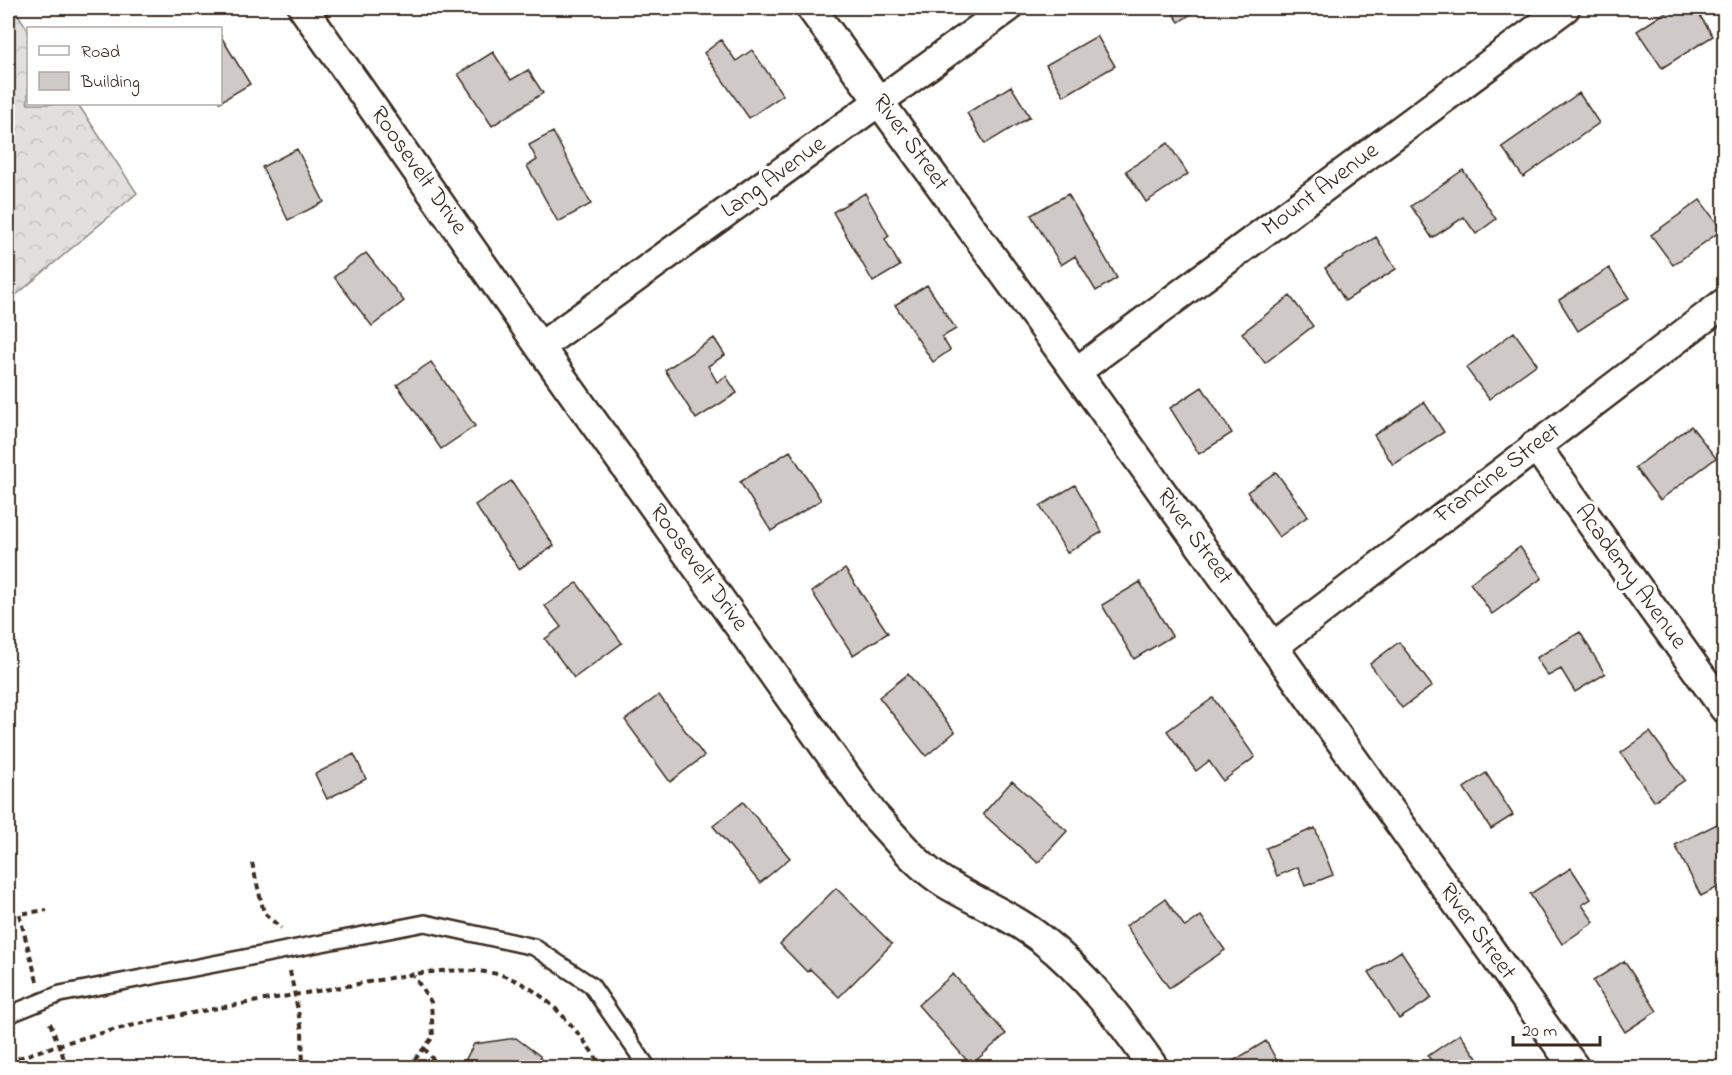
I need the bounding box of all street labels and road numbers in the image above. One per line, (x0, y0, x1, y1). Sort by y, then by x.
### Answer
street label: River Street (863, 87, 957, 199)
street label: Roosevelt Drive (361, 99, 476, 243)
street label: Lang Avenue (714, 128, 834, 228)
street label: Mount Avenue (1255, 134, 1387, 246)
street label: Francine Street (1427, 415, 1568, 534)
street label: River Street (1147, 481, 1241, 593)
street label: Roosevelt Drive (640, 497, 756, 639)
street label: Academy Avenue (1564, 497, 1695, 658)
street label: River Street (1430, 876, 1524, 988)

